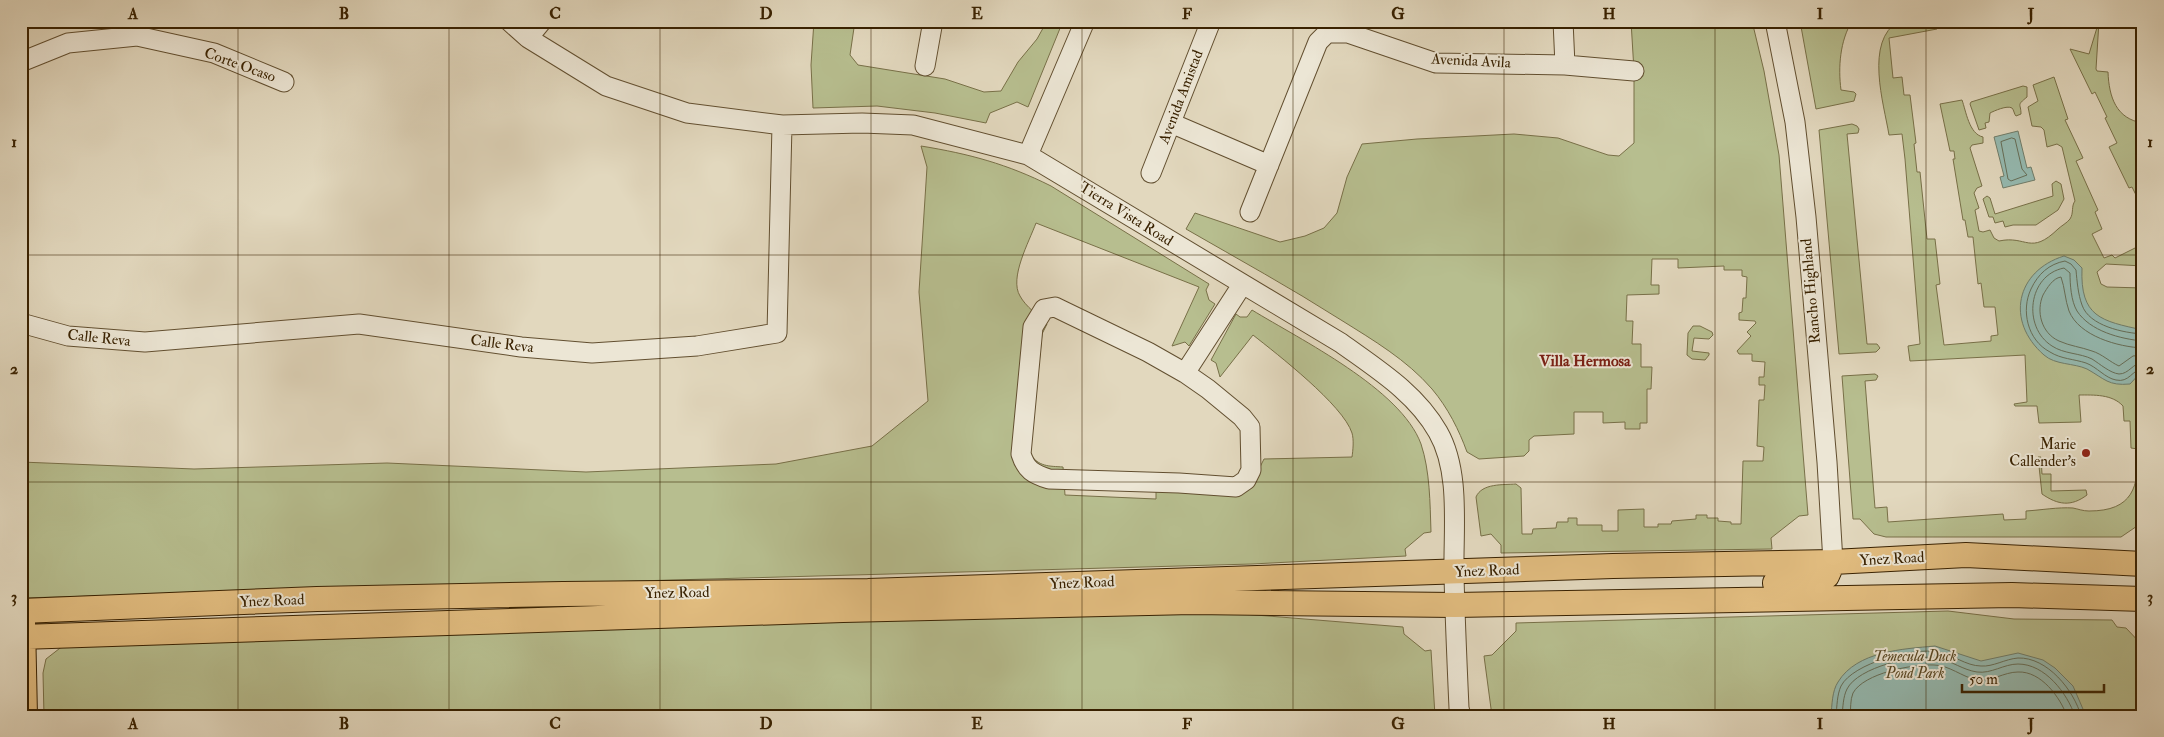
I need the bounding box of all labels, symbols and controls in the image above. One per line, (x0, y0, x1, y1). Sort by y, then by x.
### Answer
text: A (127, 4, 139, 24)
text: B (339, 4, 349, 24)
text: C (549, 4, 561, 24)
text: D (759, 4, 773, 24)
text: E (971, 4, 983, 24)
text: F (1182, 4, 1192, 24)
text: G (1391, 4, 1405, 24)
text: H (1602, 4, 1616, 24)
text: I (1817, 4, 1824, 24)
text: J (2027, 4, 2035, 25)
street label: Corte Ocaso (202, 43, 278, 87)
street label: Avenida Amistad (1154, 47, 1208, 147)
street label: Avenida Avila (1430, 49, 1512, 73)
text: 1 (11, 132, 17, 152)
text: 1 (2147, 132, 2153, 152)
street label: Tierra Vista Road (1076, 178, 1177, 251)
street label: Rancho Highland (1797, 237, 1825, 344)
street label: Calle Reva (66, 325, 132, 351)
street label: Calle Reva (469, 331, 536, 357)
district label: Villa Hermosa (1538, 351, 1631, 371)
text: 2 (10, 359, 18, 379)
text: 2 (2146, 359, 2154, 379)
place label: Marie Callender's (2009, 435, 2076, 471)
marker: Marie Callender's (2080, 447, 2092, 459)
street label: Ynez Road (1859, 548, 1926, 570)
street label: Ynez Road (1454, 560, 1520, 582)
street label: Ynez Road (1049, 572, 1115, 594)
street label: Ynez Road (644, 583, 710, 603)
text: 3 (11, 587, 17, 607)
text: 3 (2147, 587, 2153, 607)
street label: Ynez Road (239, 590, 305, 612)
park label: Temecula Duck Pond Park (1873, 647, 1957, 683)
scale bar (1962, 662, 2104, 694)
text: 50 m (1969, 670, 1998, 689)
text: A (127, 714, 139, 734)
text: B (339, 714, 349, 734)
text: C (549, 714, 561, 734)
text: D (759, 714, 773, 734)
text: E (971, 714, 983, 734)
text: F (1182, 714, 1192, 734)
text: G (1391, 714, 1405, 734)
text: H (1602, 714, 1616, 734)
text: I (1817, 714, 1824, 734)
text: J (2027, 714, 2035, 735)

